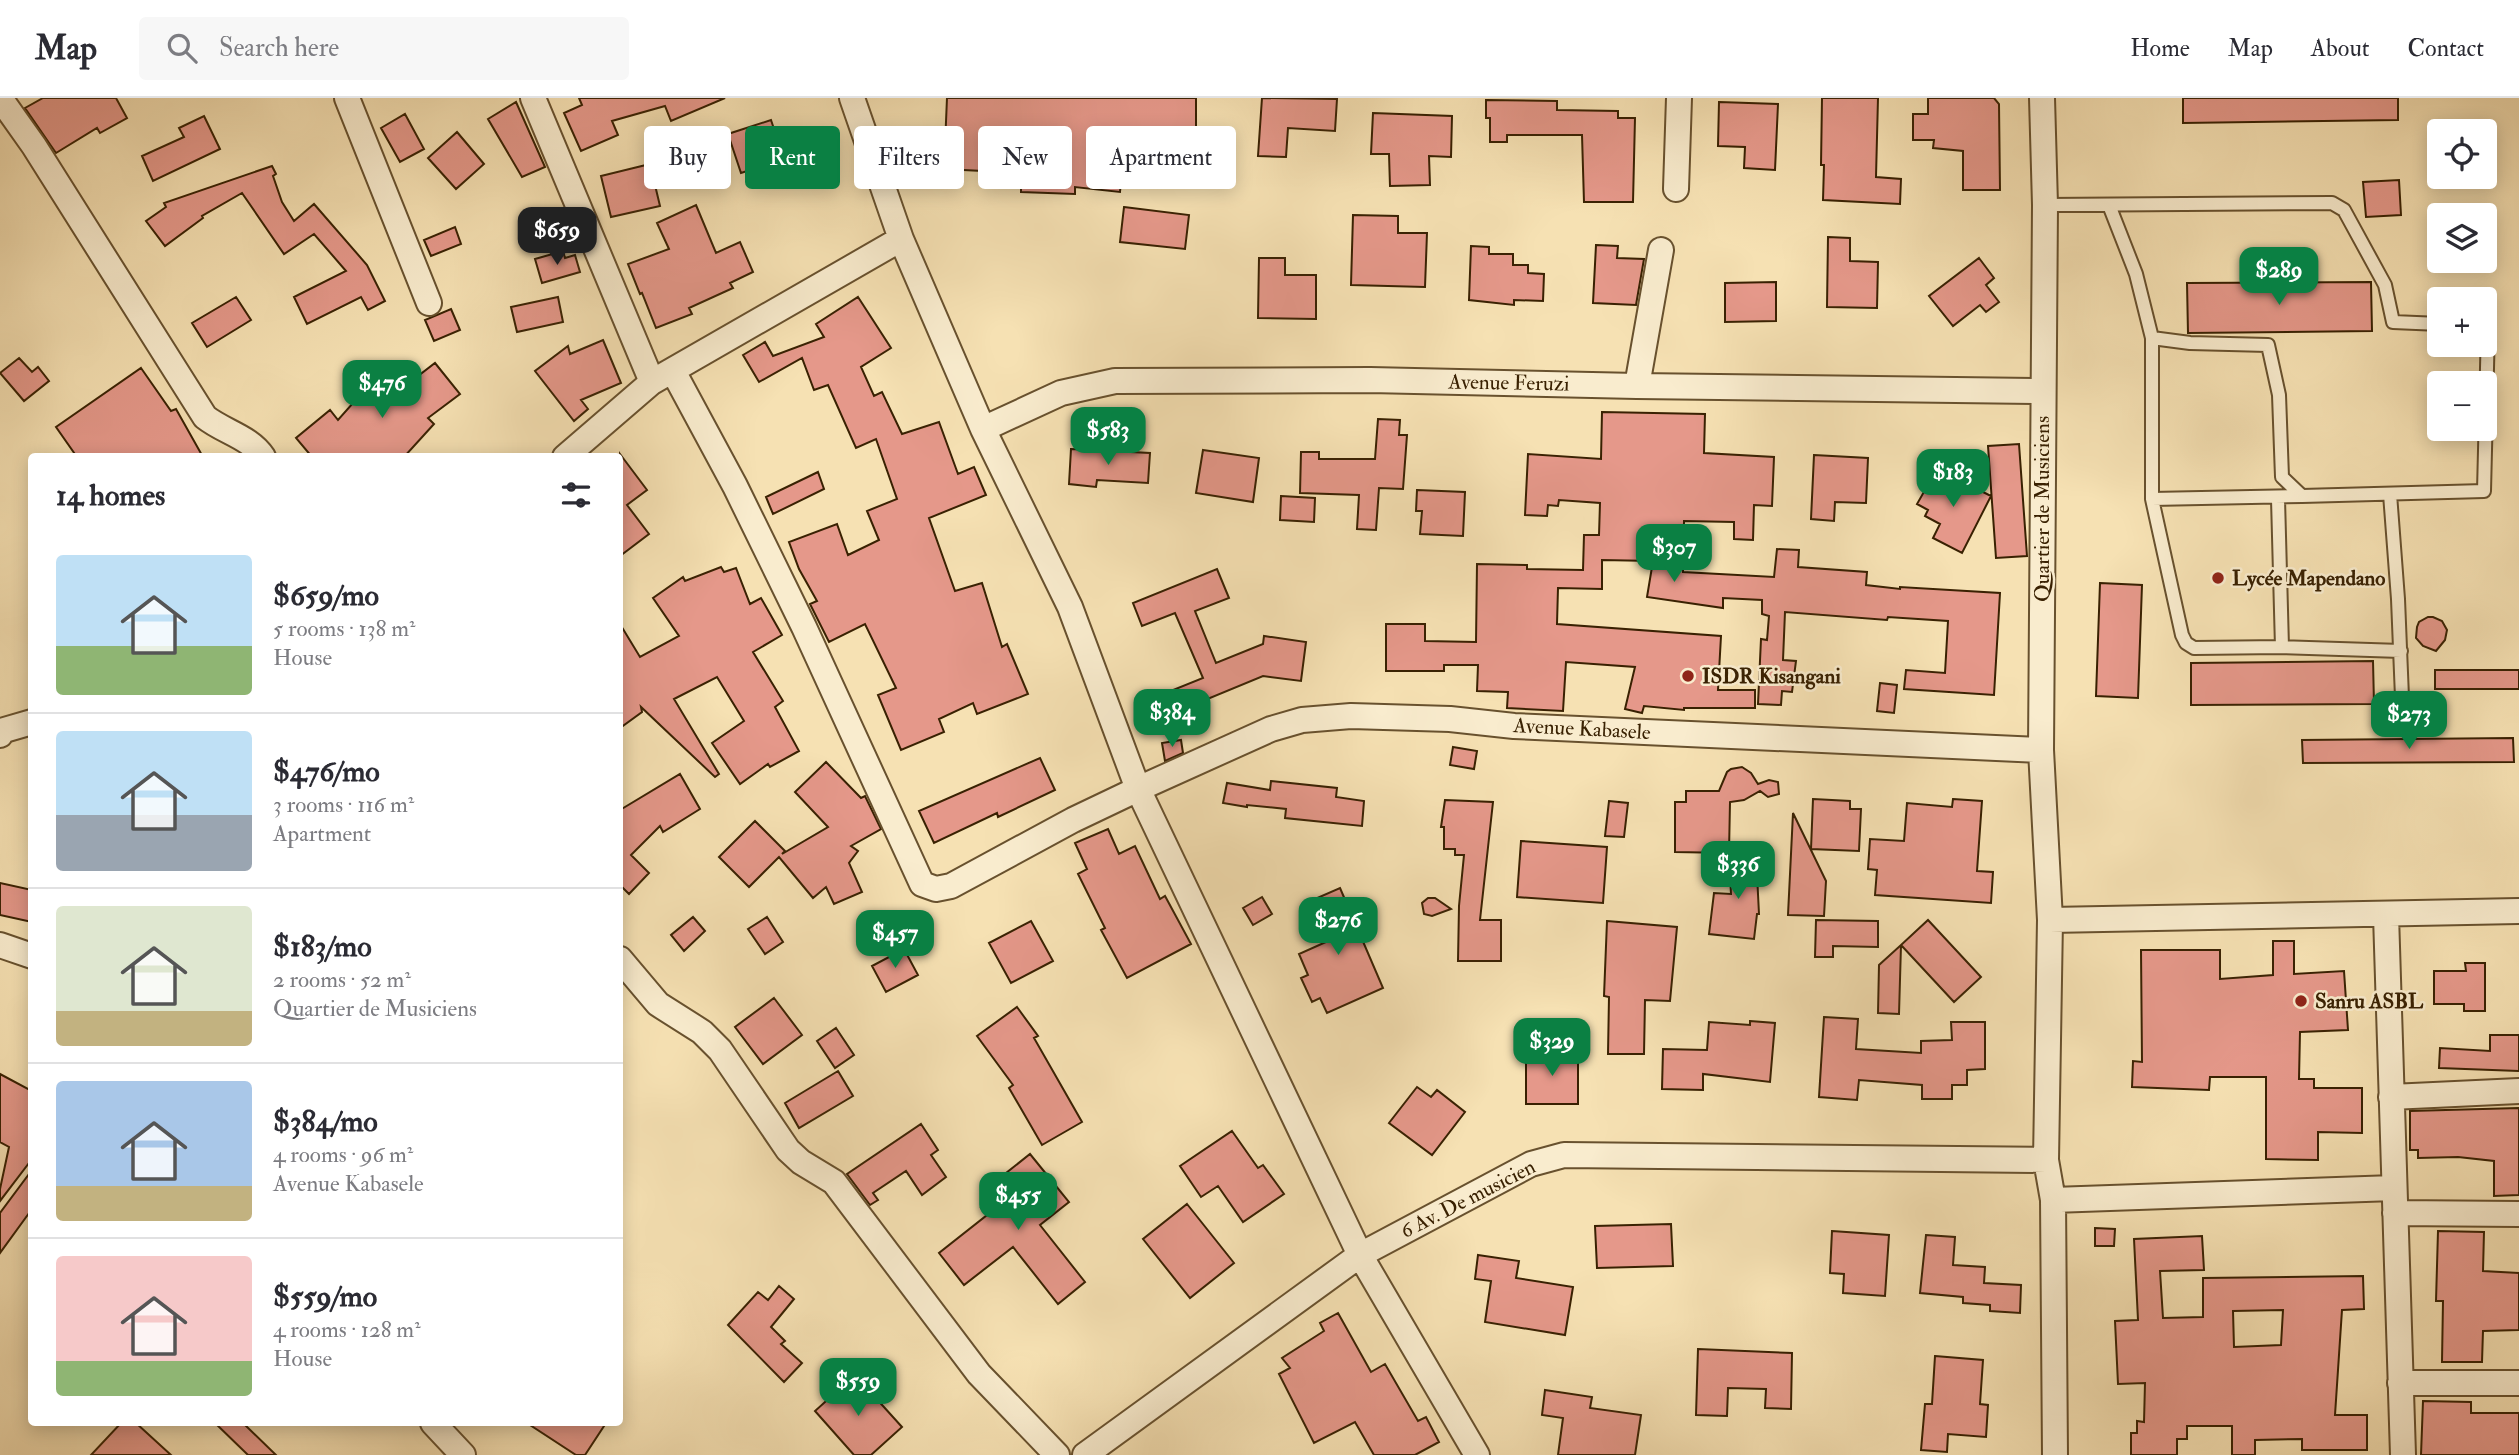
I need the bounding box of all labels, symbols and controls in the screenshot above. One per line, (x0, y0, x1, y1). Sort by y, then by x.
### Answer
search box (139, 17, 629, 80)
text: Map (35, 28, 97, 69)
icon: search (163, 29, 201, 67)
text: Search here (219, 32, 339, 64)
text: Home (2130, 33, 2190, 64)
text: Map (2228, 33, 2273, 64)
text: About (2311, 33, 2370, 64)
text: Contact (2408, 33, 2484, 64)
map controls (2427, 119, 2497, 441)
button: locate (2427, 119, 2497, 189)
chip: Buy (644, 126, 731, 189)
chip: Rent (745, 126, 840, 189)
chip: Filters (854, 126, 964, 189)
chip: New (978, 126, 1072, 189)
chip: Apartment (1086, 126, 1236, 189)
button: layers (2427, 203, 2497, 273)
pin: $659 (516, 208, 598, 267)
text: $659 (534, 215, 580, 244)
pin: $289 (2238, 248, 2320, 307)
text: $289 (2255, 255, 2303, 284)
button: + (2427, 287, 2497, 357)
pin: $476 (341, 360, 423, 420)
text: $476 (358, 368, 406, 397)
street label: Avenue Feruzi (1447, 368, 1570, 398)
button: − (2427, 371, 2497, 441)
pin: $583 (1067, 408, 1149, 467)
text: $583 (1087, 415, 1129, 444)
street label: Quartier de Musiciens (2029, 416, 2056, 602)
pin: $183 (1912, 450, 1994, 509)
text: $183 (1933, 457, 1973, 486)
icon: filters (557, 476, 595, 514)
text: 14 homes (56, 477, 165, 514)
pin: $307 (1633, 524, 1715, 584)
text: $307 (1652, 532, 1696, 561)
place label: Lycée Mapendano (2232, 565, 2385, 592)
marker: Lycée Mapendano (2210, 570, 2226, 586)
text: $659/mo (273, 577, 379, 614)
icon: home (112, 583, 196, 667)
text: 5 rooms · 138 m² (273, 614, 416, 643)
text: House (273, 643, 332, 672)
place label: ISDR Kisangani (1702, 663, 1841, 690)
marker: ISDR Kisangani (1680, 668, 1696, 684)
pin: $384 (1131, 690, 1213, 749)
pin: $273 (2368, 692, 2450, 751)
text: $384 (1149, 697, 1195, 726)
text: $273 (2387, 699, 2431, 728)
street label: Avenue Kabasele (1512, 712, 1652, 746)
text: $476/mo (273, 753, 380, 790)
icon: home (112, 759, 196, 843)
text: 3 rooms · 116 m² (273, 790, 414, 819)
text: Apartment (273, 819, 371, 848)
pin: $336 (1697, 842, 1779, 901)
text: $336 (1717, 849, 1759, 878)
pin: $276 (1297, 898, 1379, 957)
text: $276 (1315, 905, 1361, 934)
pin: $457 (854, 910, 936, 970)
text: $457 (872, 918, 918, 947)
text: $183/mo (273, 928, 372, 965)
icon: home (112, 934, 196, 1018)
text: 2 rooms · 52 m² (273, 965, 411, 994)
place label: Sanru ASBL (2315, 988, 2424, 1015)
marker: Sanru ASBL (2293, 993, 2309, 1009)
text: Quartier de Musiciens (273, 994, 477, 1023)
pin: $329 (1511, 1018, 1593, 1078)
text: $329 (1529, 1026, 1575, 1055)
text: $384/mo (273, 1103, 378, 1140)
icon: home (112, 1109, 196, 1193)
text: 4 rooms · 96 m² (273, 1140, 413, 1169)
street label: 6 Av. De musicien (1396, 1153, 1540, 1245)
text: Avenue Kabasele (273, 1169, 424, 1198)
pin: $455 (977, 1172, 1059, 1232)
text: $455 (995, 1180, 1041, 1209)
text: $559/mo (273, 1278, 377, 1315)
icon: home (112, 1284, 196, 1368)
text: 4 rooms · 128 m² (273, 1315, 421, 1344)
text: House (273, 1344, 332, 1373)
pin: $559 (817, 1358, 899, 1418)
text: $559 (835, 1366, 881, 1395)

